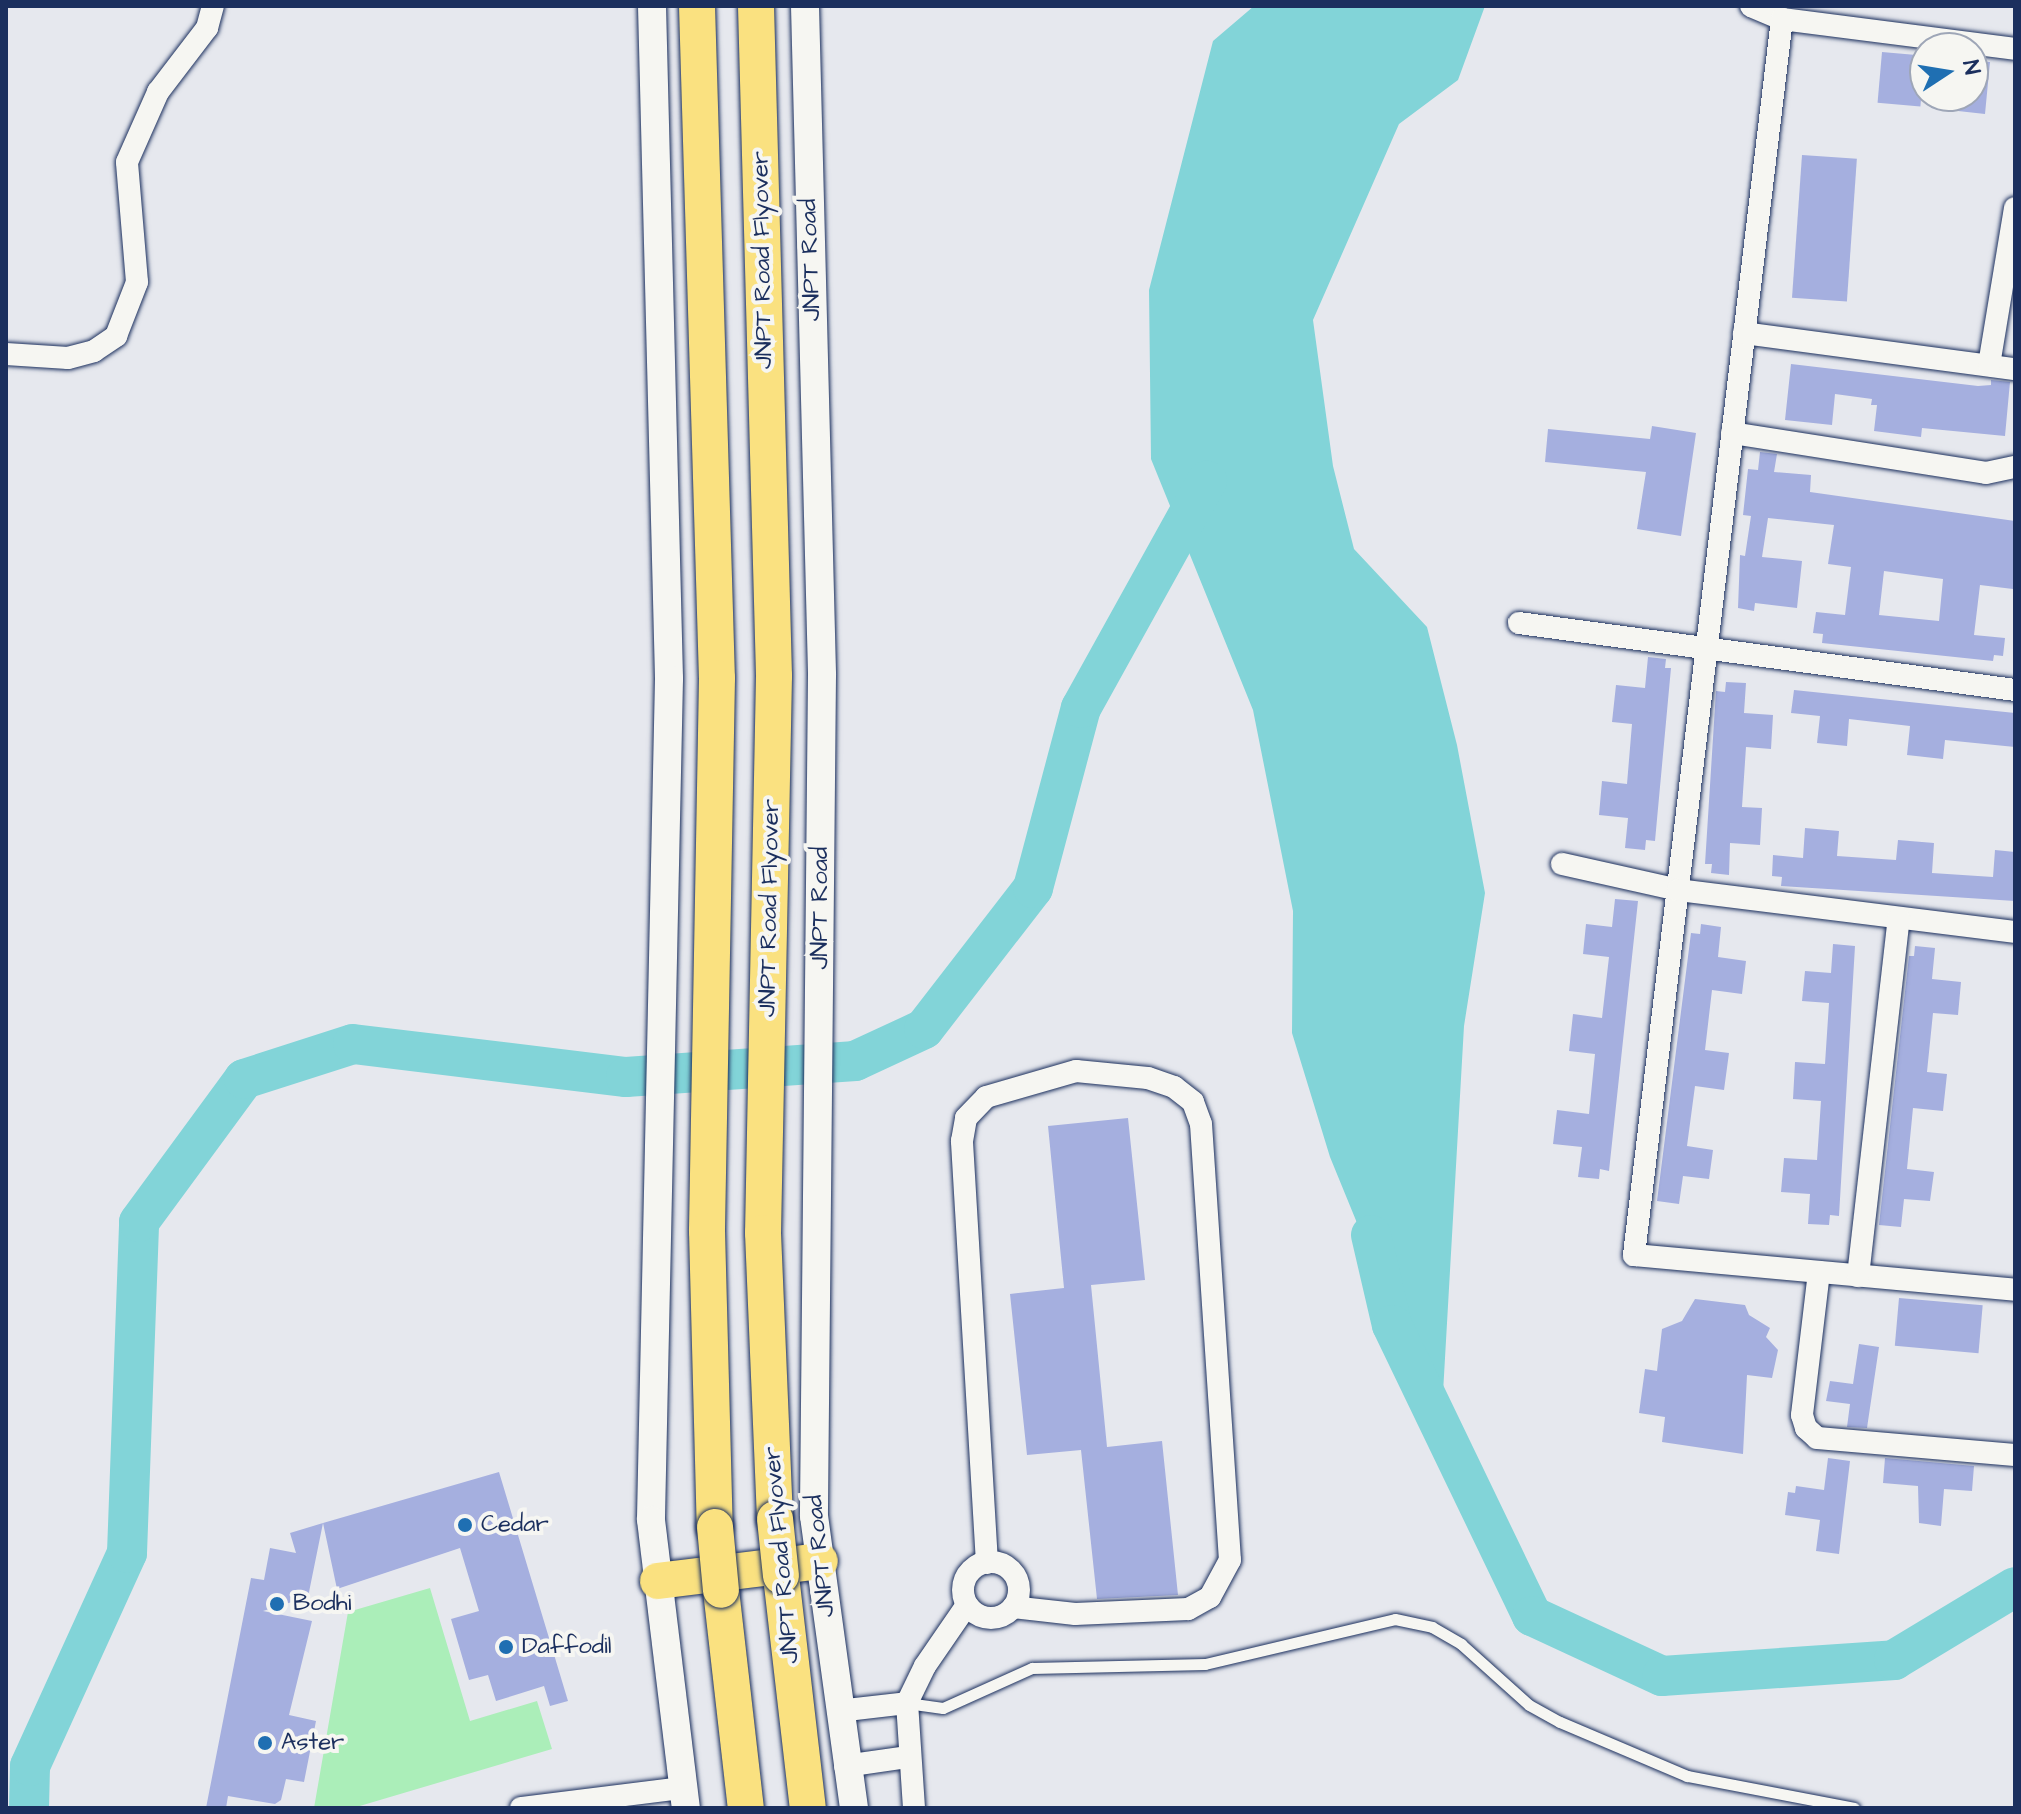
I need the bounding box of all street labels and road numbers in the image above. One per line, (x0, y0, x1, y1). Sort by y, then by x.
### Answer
street label: JNPT Road Flyover (747, 151, 779, 369)
street label: JNPT Road (794, 198, 828, 322)
street label: JNPT Road Flyover (754, 799, 786, 1017)
street label: JNPT Road (807, 847, 835, 969)
street label: JNPT Road Flyover (758, 1445, 806, 1665)
street label: JNPT Road (800, 1493, 842, 1619)

